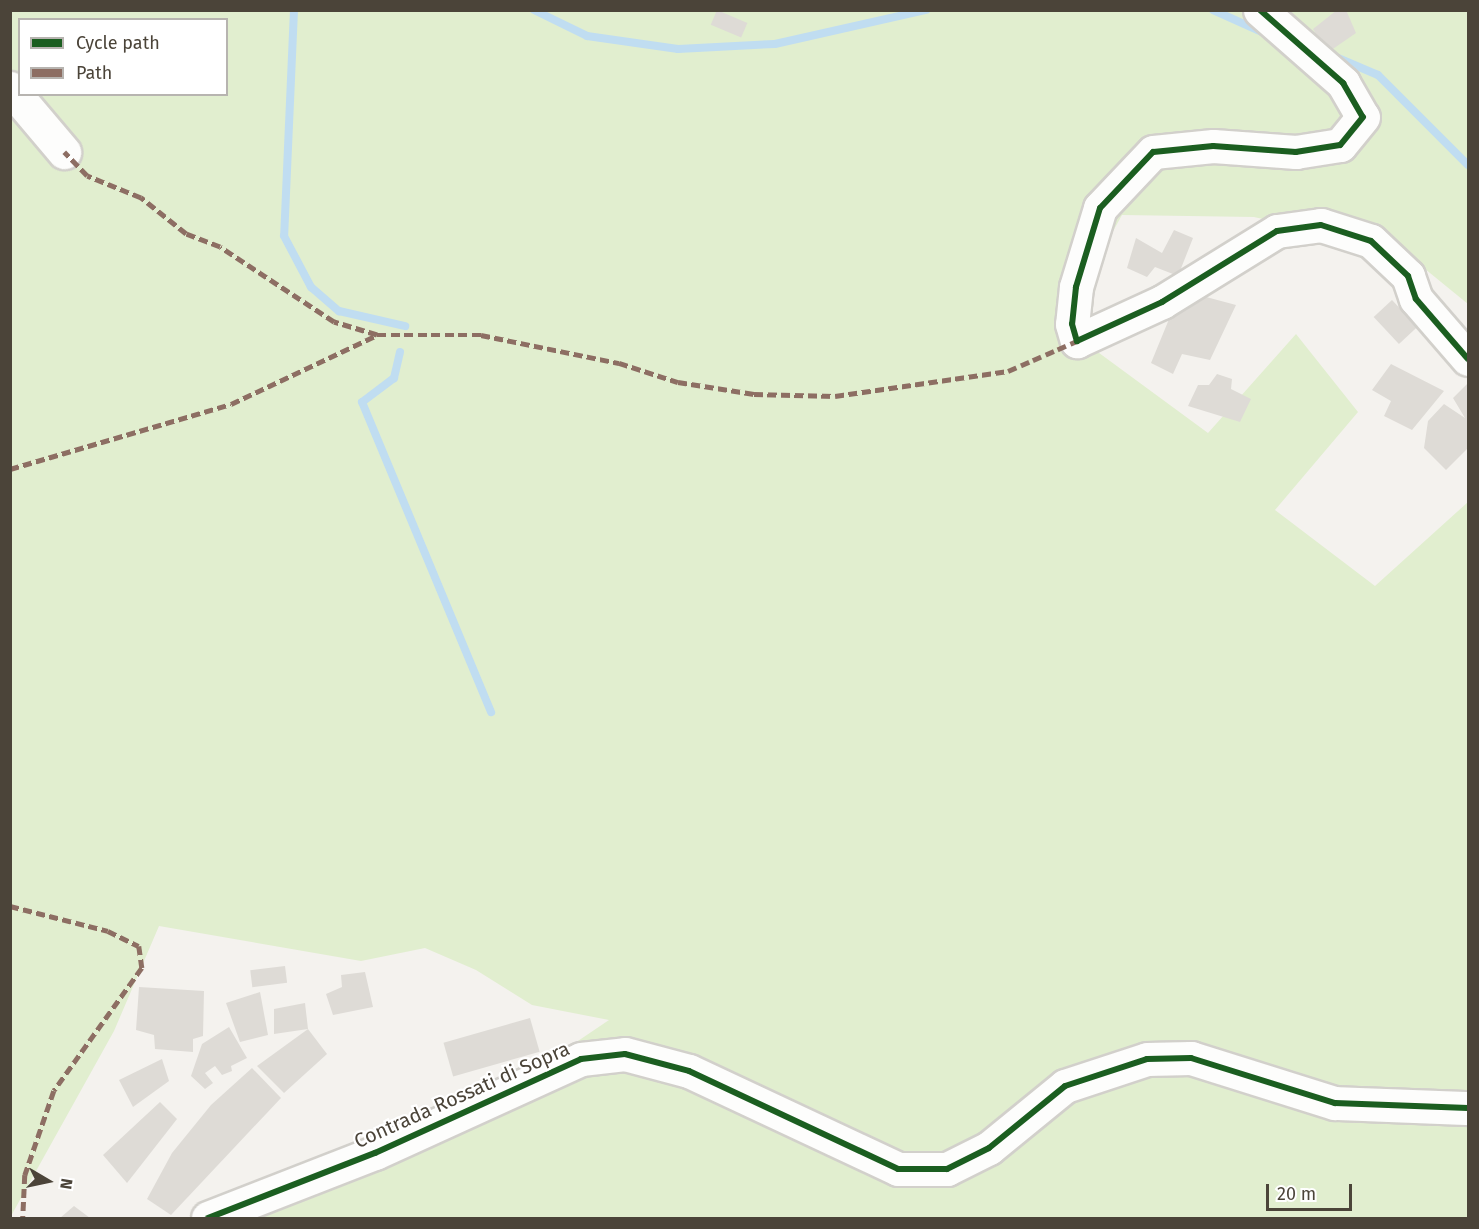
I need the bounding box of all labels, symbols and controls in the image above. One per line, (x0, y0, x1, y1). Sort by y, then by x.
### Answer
legend (18, 18, 228, 96)
text: Cycle path (76, 32, 160, 54)
text: Path (76, 62, 112, 84)
street label: Contrada Rossati di Sopra (350, 1037, 574, 1153)
north arrow (18, 1151, 78, 1211)
scale bar (1269, 1172, 1354, 1210)
text: N (56, 1177, 76, 1191)
text: 20 m (1277, 1183, 1316, 1205)

